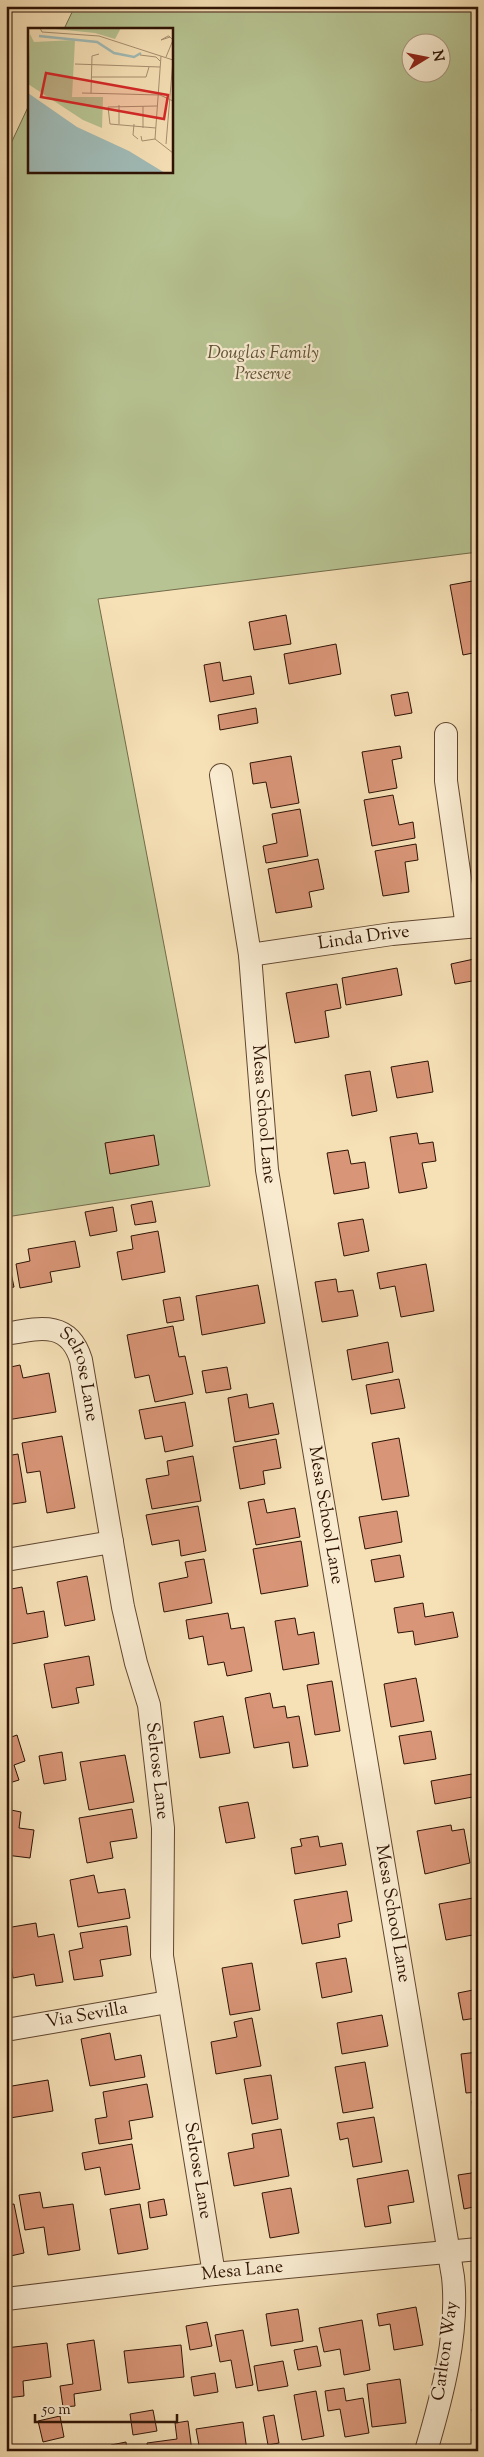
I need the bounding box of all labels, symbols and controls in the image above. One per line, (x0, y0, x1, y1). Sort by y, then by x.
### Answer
inset map (28, 28, 172, 172)
north arrow (402, 32, 452, 82)
text: N (426, 49, 448, 63)
park label: Douglas Family Preserve (207, 341, 319, 388)
street label: Linda Drive (316, 919, 411, 958)
street label: Mesa School Lane (244, 1044, 282, 1186)
street label: Selrose Lane (53, 1321, 104, 1424)
street label: Mesa School Lane (301, 1444, 349, 1586)
street label: Selrose Lane (138, 1721, 175, 1821)
street label: Mesa School Lane (368, 1843, 416, 1985)
street label: Via Sevilla (44, 1996, 130, 2036)
street label: Selrose Lane (176, 2120, 218, 2221)
street label: Mesa Lane (200, 2255, 284, 2288)
street label: Carlton Way (426, 2300, 466, 2402)
scale bar (35, 2392, 178, 2424)
text: 50 m (41, 2400, 71, 2421)

